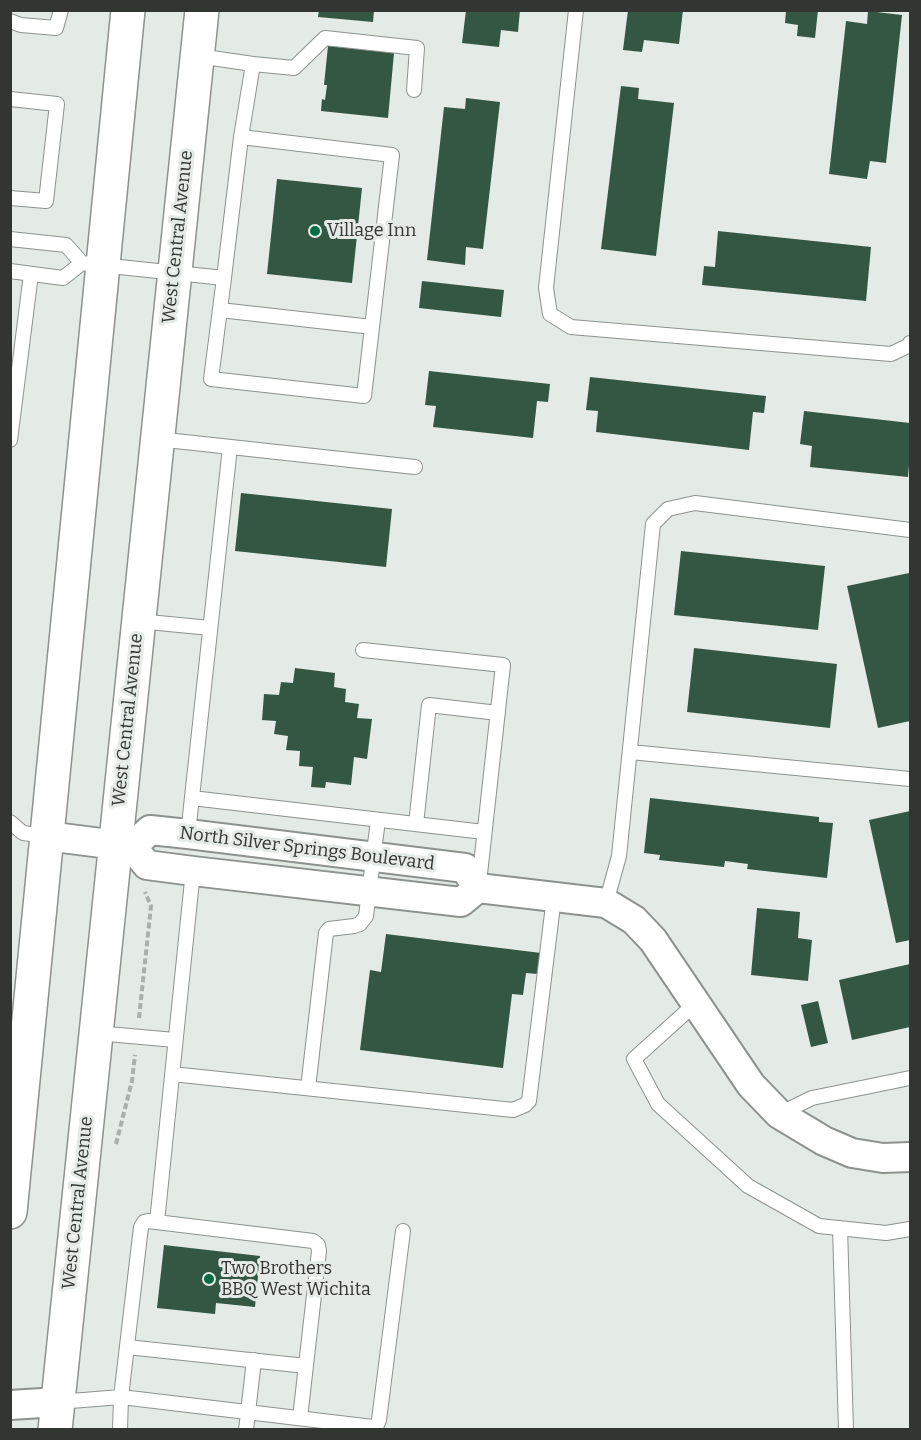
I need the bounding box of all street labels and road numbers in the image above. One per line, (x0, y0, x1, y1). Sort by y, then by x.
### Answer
street label: West Central Avenue (158, 149, 198, 325)
street label: West Central Avenue (108, 632, 148, 808)
street label: North Silver Springs Boulevard (178, 823, 436, 875)
street label: West Central Avenue (58, 1115, 98, 1291)

